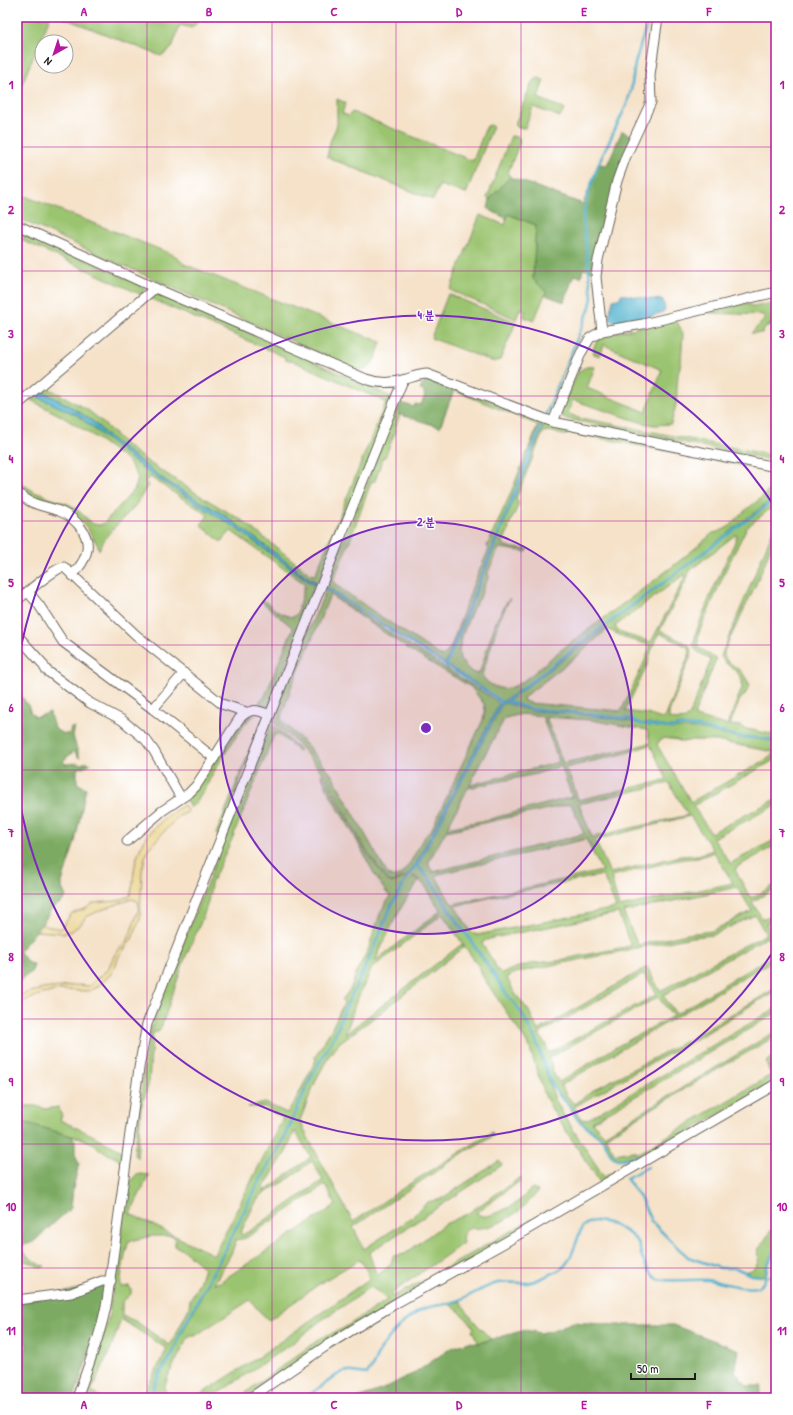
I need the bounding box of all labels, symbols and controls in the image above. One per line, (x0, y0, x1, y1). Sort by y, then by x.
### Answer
text: A (81, 2, 88, 20)
text: B (206, 2, 213, 20)
text: C (330, 2, 338, 20)
text: D (456, 2, 463, 20)
text: E (581, 2, 587, 20)
text: F (706, 2, 713, 20)
north arrow (34, 34, 74, 74)
text: N (41, 54, 54, 69)
text: 1 (9, 75, 14, 93)
text: 1 (780, 75, 785, 93)
text: 2 (8, 200, 15, 218)
text: 2 (779, 200, 786, 218)
text: 4 분 (418, 306, 435, 323)
text: 3 (8, 324, 14, 342)
text: 3 (779, 324, 785, 342)
text: 4 (9, 449, 14, 467)
text: 4 (780, 449, 785, 467)
text: 2 분 (417, 513, 435, 530)
text: 5 (8, 573, 14, 591)
text: 5 (779, 573, 785, 591)
text: 6 (8, 698, 14, 716)
text: 6 (779, 698, 785, 716)
centre of rings (419, 721, 433, 735)
text: 7 (7, 823, 15, 841)
text: 7 (778, 823, 786, 841)
text: 8 (8, 947, 14, 965)
text: 8 (779, 947, 785, 965)
text: 9 (9, 1072, 14, 1090)
text: 9 (780, 1072, 785, 1090)
text: 10 (6, 1197, 16, 1215)
text: 10 (777, 1197, 787, 1215)
text: 11 (6, 1321, 16, 1339)
text: 11 (777, 1321, 787, 1339)
scale bar (631, 1355, 695, 1381)
text: 50 m (637, 1360, 658, 1377)
text: A (81, 1395, 88, 1413)
text: B (206, 1395, 213, 1413)
text: C (330, 1395, 338, 1413)
text: D (456, 1395, 463, 1413)
text: E (581, 1395, 587, 1413)
text: F (706, 1395, 713, 1413)

